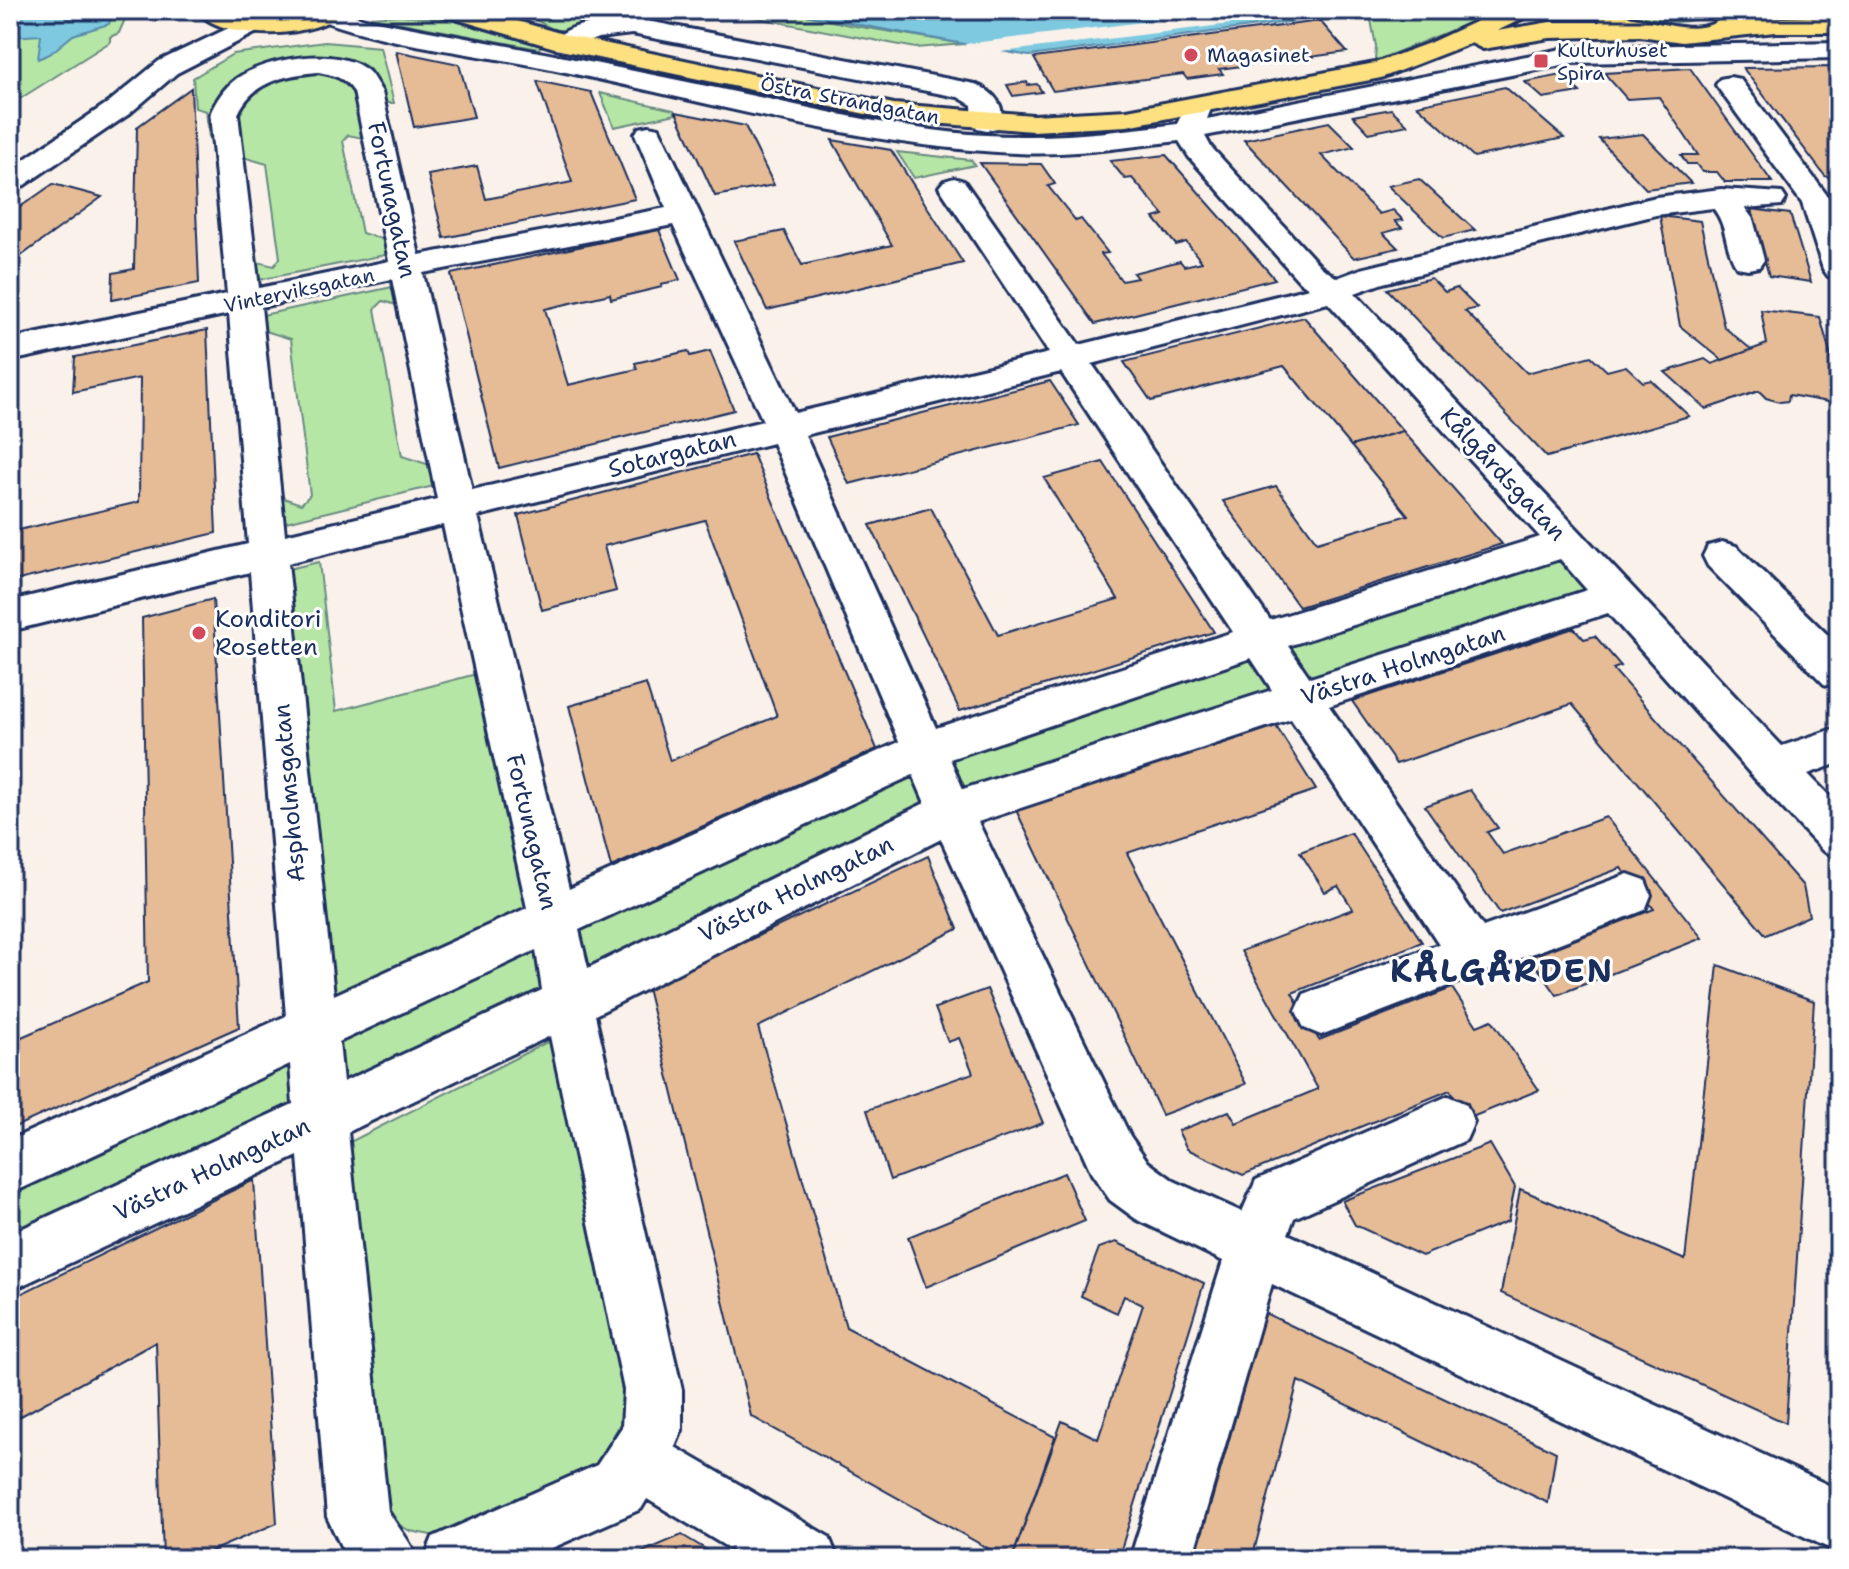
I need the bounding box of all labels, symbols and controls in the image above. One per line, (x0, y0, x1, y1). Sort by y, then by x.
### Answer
place label: Kulturhuset Spira (1557, 37, 1668, 86)
place label: Magasinet (1207, 42, 1310, 68)
marker: Magasinet (1182, 46, 1200, 64)
marker: Kulturhuset Spira (1532, 52, 1550, 70)
street label: Östra Strandgatan (758, 70, 942, 130)
street label: Fortunagatan (360, 119, 424, 281)
street label: Vinterviksgatan (221, 261, 377, 319)
street label: Kålgårdsgatan (1433, 400, 1573, 548)
street label: Sotargatan (605, 423, 739, 485)
place label: Konditori Rosetten (215, 603, 322, 663)
street label: Västra Holmgatan (1297, 617, 1509, 713)
marker: Konditori Rosetten (190, 624, 208, 642)
street label: Aspholmsgatan (265, 702, 313, 884)
street label: Fortunagatan (499, 751, 565, 913)
street label: Västra Holmgatan (693, 828, 899, 950)
district label: KÅLGÅRDEN (1390, 949, 1614, 992)
street label: Västra Holmgatan (109, 1109, 315, 1229)

